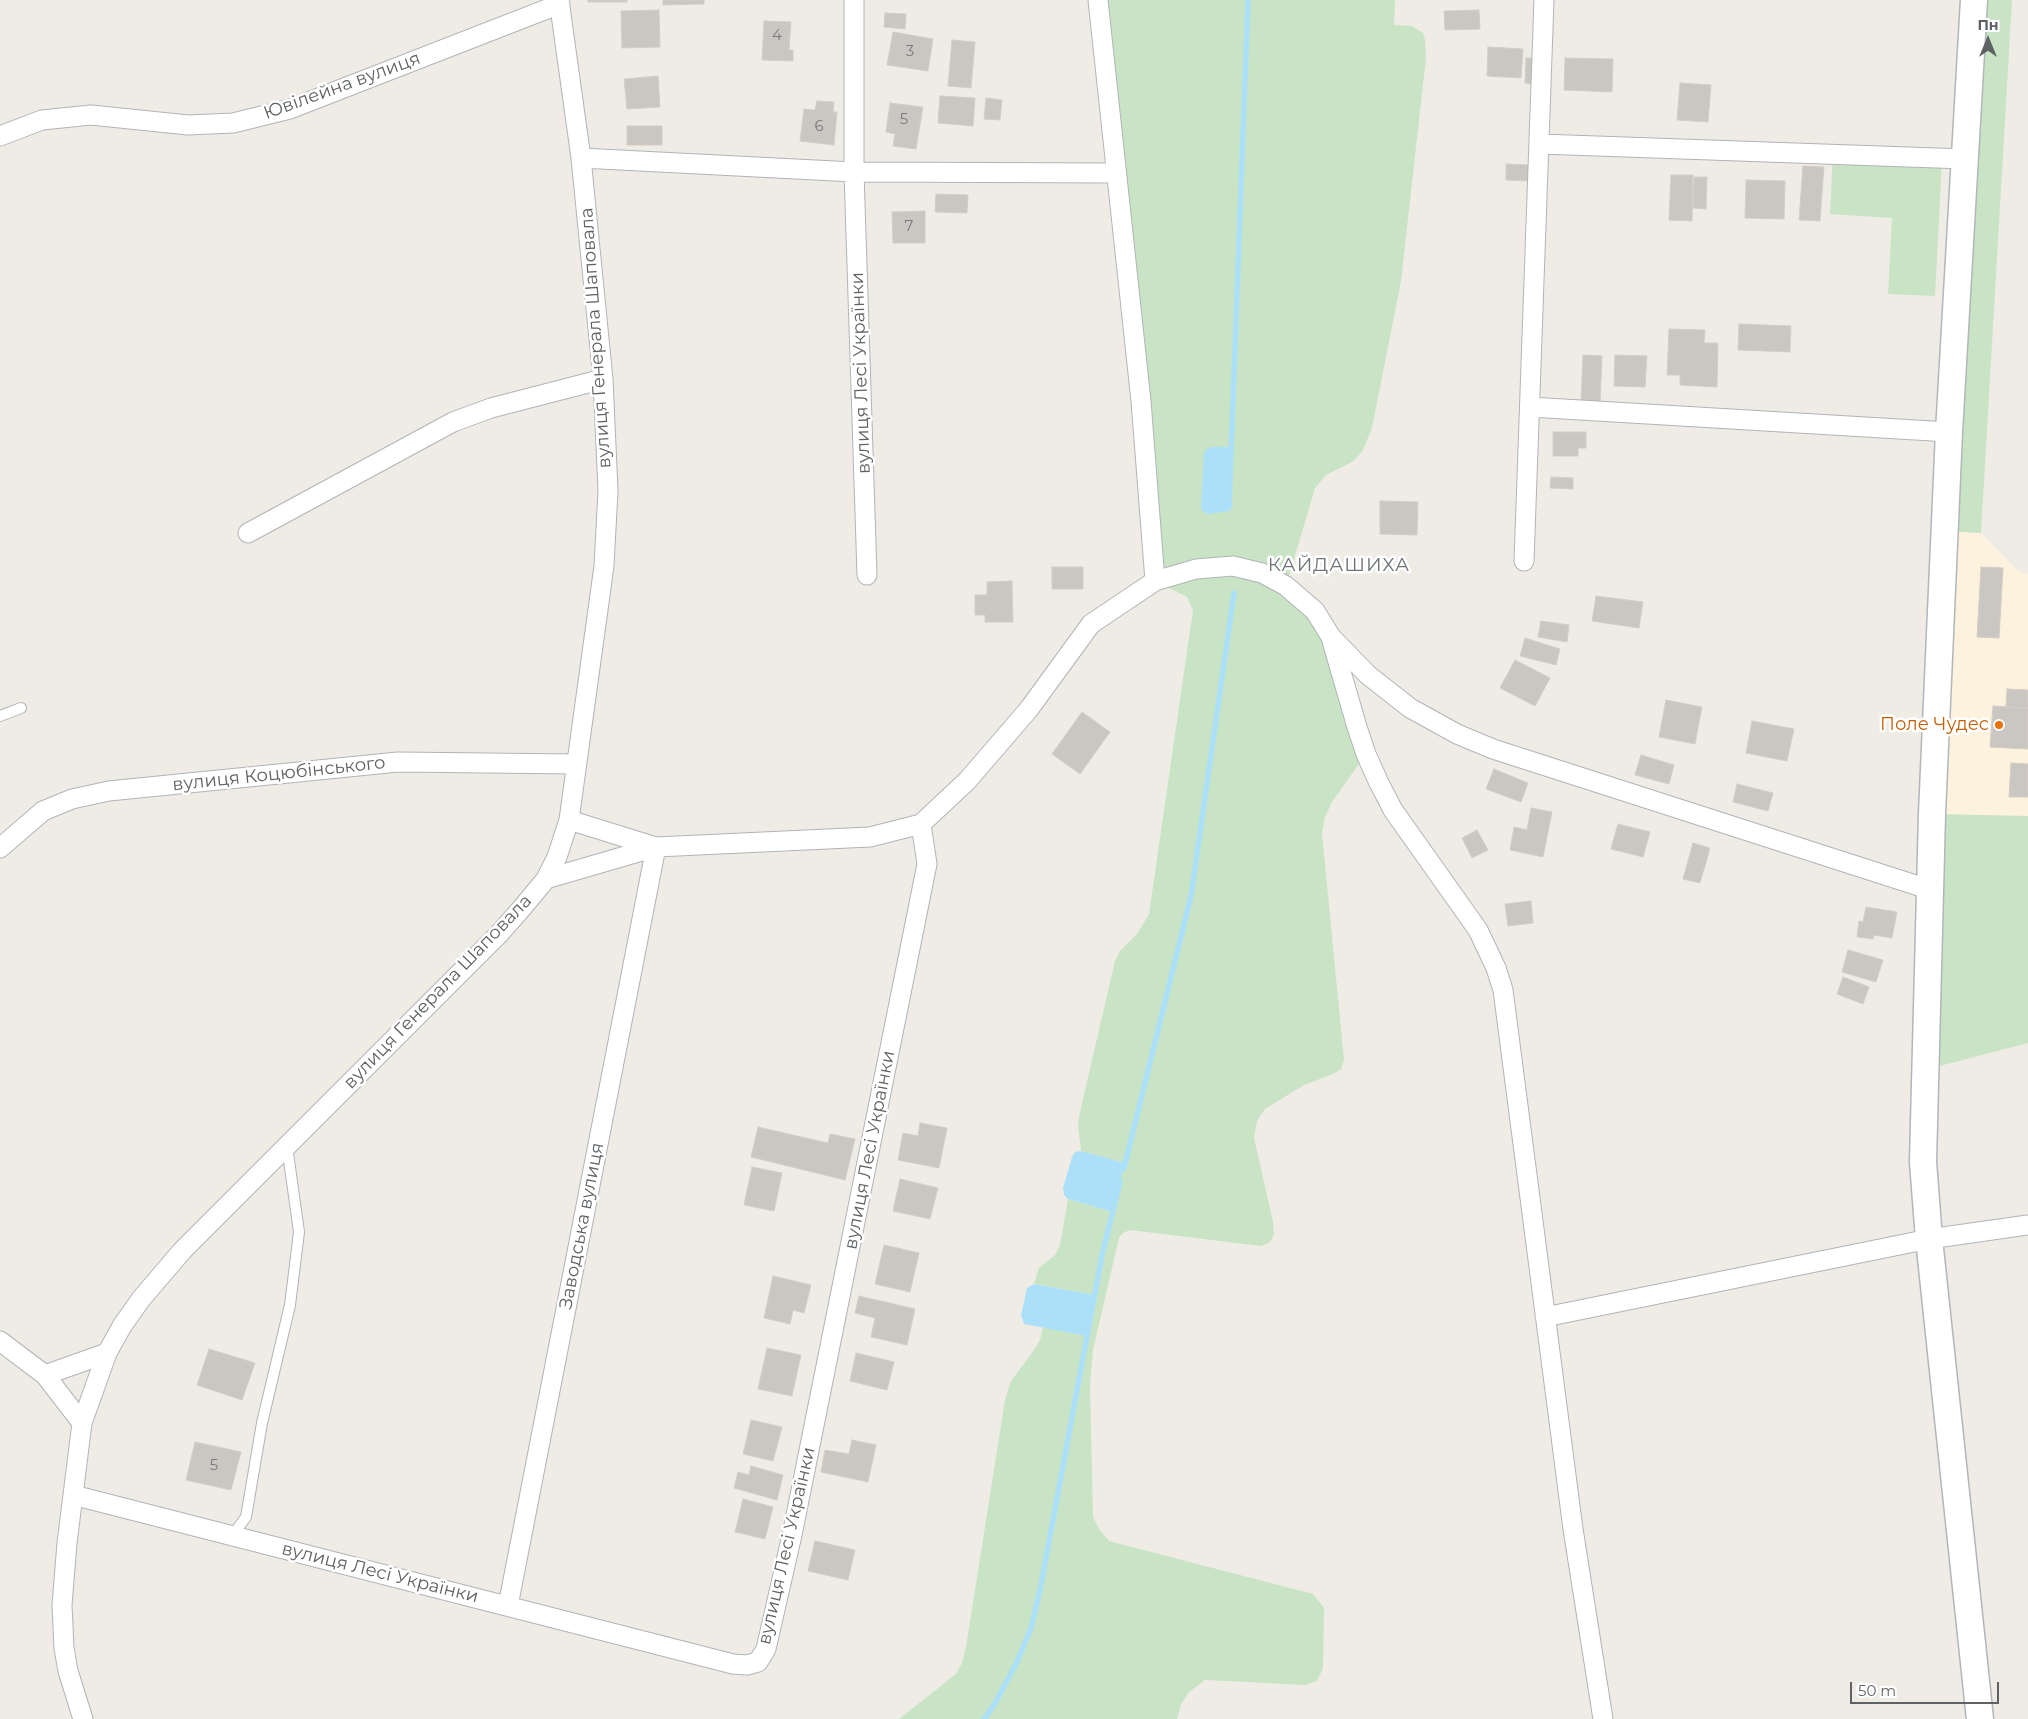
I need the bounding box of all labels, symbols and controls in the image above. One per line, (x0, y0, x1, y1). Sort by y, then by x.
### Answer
north arrow (1963, 15, 2013, 65)
text: Пн (1977, 16, 1999, 34)
house number: 4 (772, 27, 782, 45)
house number: 3 (906, 43, 914, 61)
street label: Ювілейна вулиця (261, 48, 423, 124)
house number: 5 (900, 111, 908, 129)
house number: 6 (814, 118, 824, 136)
street label: вулиця Генерала Шаповала (576, 207, 616, 469)
house number: 7 (905, 218, 913, 236)
street label: вулиця Лесі Українки (847, 272, 875, 474)
district label: КАЙДАШИХА (1267, 554, 1411, 576)
place label: Поле Чудес (1880, 714, 1989, 736)
marker: Поле Чудес (1993, 719, 2005, 731)
street label: вулиця Коцюбінського (171, 752, 387, 796)
street label: вулиця Генерала Шаповала (339, 891, 537, 1093)
street label: вулиця Лесі Українки (840, 1049, 900, 1251)
street label: Заводська вулиця (555, 1141, 609, 1311)
street label: вулиця Лесі Українки (754, 1445, 820, 1647)
house number: 5 (210, 1457, 218, 1475)
street label: вулиця Лесі Українки (279, 1538, 481, 1608)
scale bar (1853, 1672, 2002, 1704)
text: 50 m (1858, 1681, 1896, 1700)

